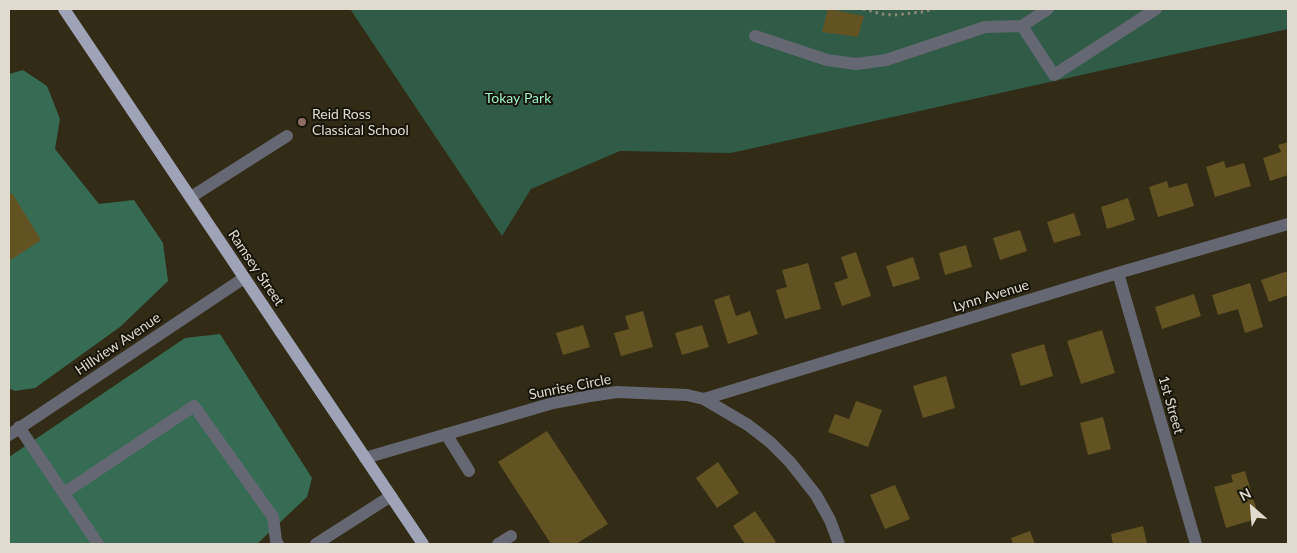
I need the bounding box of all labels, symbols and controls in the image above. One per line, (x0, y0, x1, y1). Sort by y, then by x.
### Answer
park label: Tokay Park (485, 90, 551, 106)
place label: Reid Ross Classical School (312, 106, 409, 138)
marker: Reid Ross Classical School (296, 116, 308, 128)
street label: Ramsey Street (224, 227, 288, 309)
street label: Lynn Avenue (951, 276, 1031, 316)
street label: Hillview Avenue (72, 309, 164, 379)
street label: Sunrise Circle (527, 371, 613, 403)
street label: 1st Street (1155, 374, 1187, 436)
north arrow (1227, 483, 1277, 533)
text: N (1236, 484, 1254, 504)

